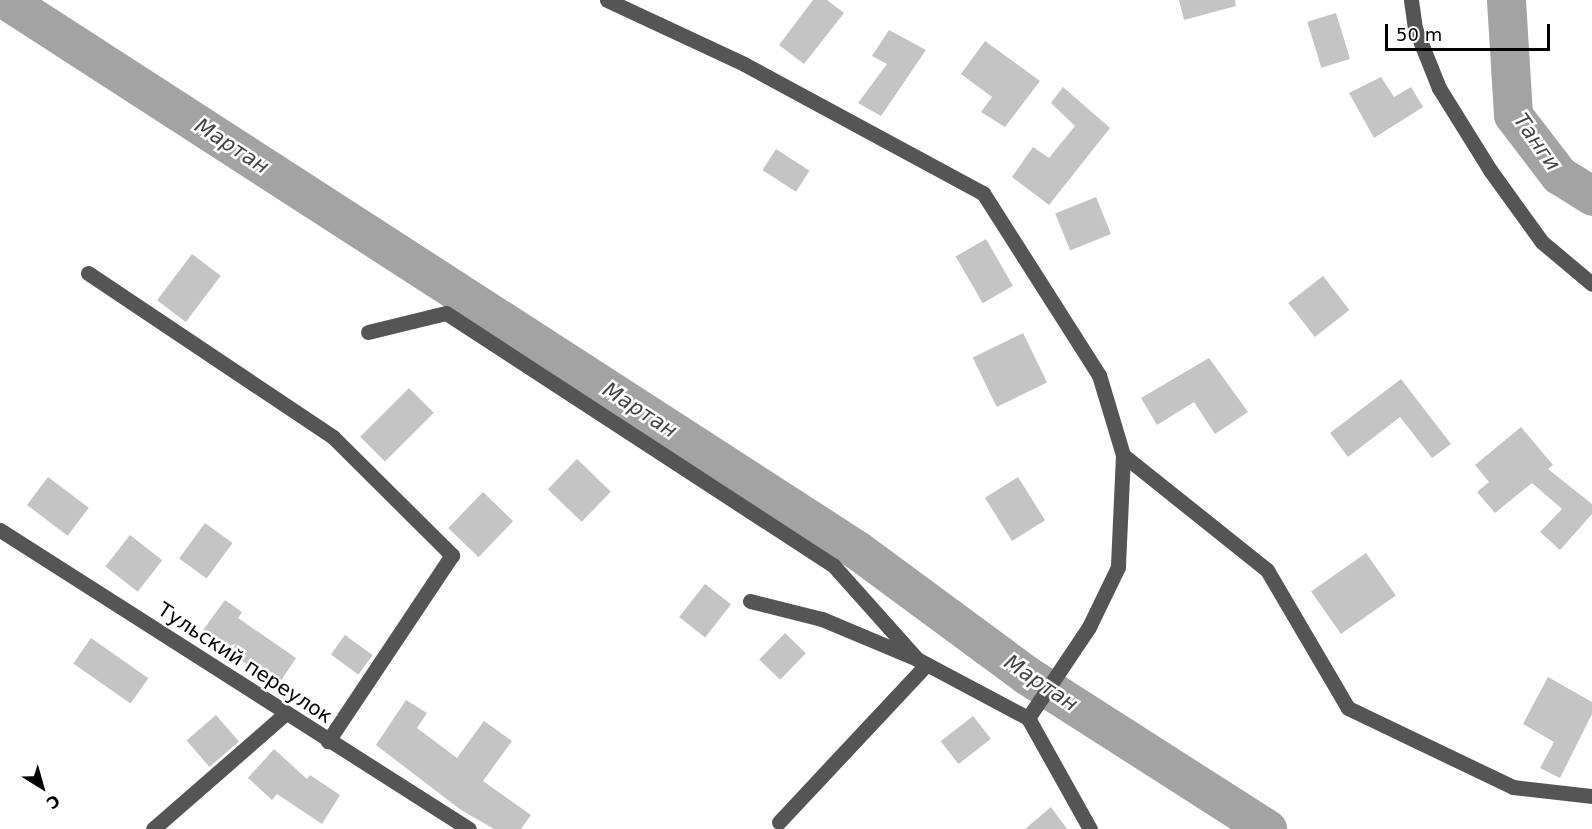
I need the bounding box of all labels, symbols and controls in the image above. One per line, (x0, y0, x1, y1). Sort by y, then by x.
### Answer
scale bar (1388, 12, 1553, 50)
text: 50 m (1396, 24, 1442, 45)
water label: Танги (1508, 109, 1566, 175)
water label: Мартан (190, 113, 274, 179)
water label: Мартан (598, 377, 682, 443)
street label: Тульский переулок (153, 598, 337, 728)
water label: Мартан (999, 649, 1083, 717)
north arrow (12, 757, 72, 817)
text: С (43, 791, 64, 813)

